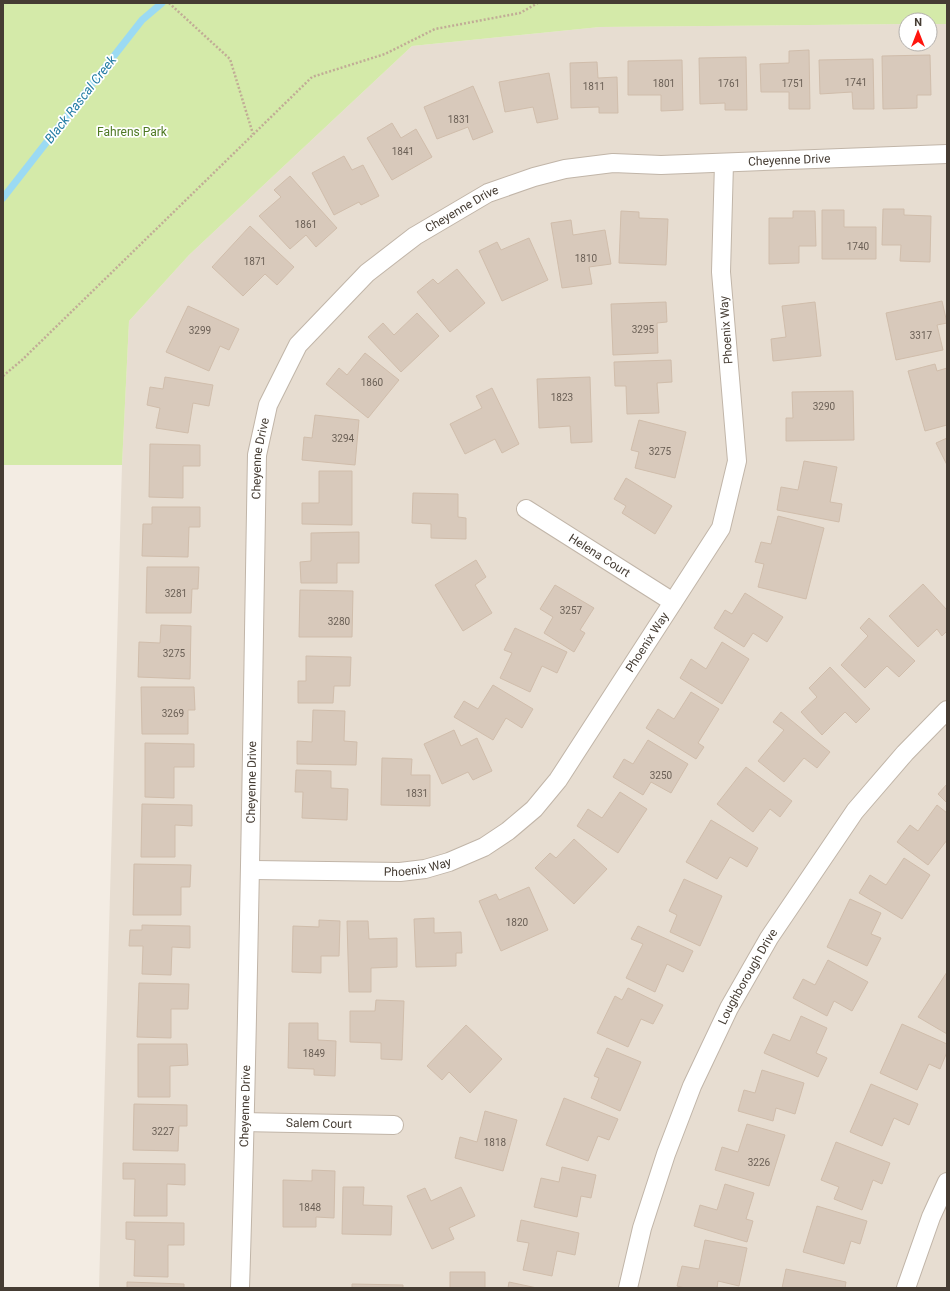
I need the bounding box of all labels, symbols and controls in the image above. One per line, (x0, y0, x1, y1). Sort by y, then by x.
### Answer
north arrow (898, 12, 938, 52)
text: N (914, 16, 922, 29)
water label: Black Rascal Creek (42, 52, 120, 146)
house number: 1741 (845, 77, 867, 88)
house number: 1801 (653, 78, 675, 89)
house number: 1761 (718, 78, 740, 89)
house number: 1751 (782, 78, 804, 89)
house number: 1811 (583, 81, 605, 92)
house number: 1831 (448, 114, 470, 125)
park label: Fahrens Park (97, 125, 168, 139)
house number: 1841 (392, 146, 414, 157)
street label: Cheyenne Drive (748, 151, 831, 169)
street label: Cheyenne Drive (423, 183, 500, 235)
house number: 1861 (295, 219, 317, 230)
house number: 1740 (847, 241, 870, 252)
house number: 1810 (575, 253, 598, 264)
house number: 1871 (244, 256, 266, 267)
street label: Phoenix Way (717, 295, 735, 365)
house number: 3295 (632, 324, 655, 335)
house number: 3299 (189, 325, 211, 336)
house number: 3317 (910, 330, 933, 341)
house number: 1860 (361, 377, 384, 388)
house number: 1823 (551, 392, 573, 403)
house number: 3290 (813, 401, 836, 412)
street label: Cheyenne Drive (249, 416, 272, 499)
house number: 3294 (332, 433, 355, 444)
house number: 3275 (649, 446, 672, 457)
street label: Helena Court (566, 531, 633, 580)
house number: 3281 (165, 588, 187, 599)
house number: 3257 (560, 605, 583, 616)
street label: Phoenix Way (623, 609, 672, 675)
house number: 3280 (328, 616, 351, 627)
house number: 3275 (163, 648, 186, 659)
house number: 3269 (162, 708, 184, 719)
street label: Cheyenne Drive (244, 741, 259, 823)
house number: 3250 (650, 770, 673, 781)
house number: 1831 (406, 788, 428, 799)
street label: Phoenix Way (384, 855, 453, 879)
house number: 1820 (506, 917, 529, 928)
street label: Loughborough Drive (715, 926, 780, 1027)
house number: 1849 (303, 1048, 325, 1059)
street label: Cheyenne Drive (237, 1065, 253, 1147)
street label: Salem Court (286, 1116, 352, 1131)
house number: 3227 (152, 1126, 175, 1137)
house number: 1818 (484, 1137, 507, 1148)
house number: 3226 (748, 1157, 771, 1168)
house number: 1848 (299, 1202, 322, 1213)

